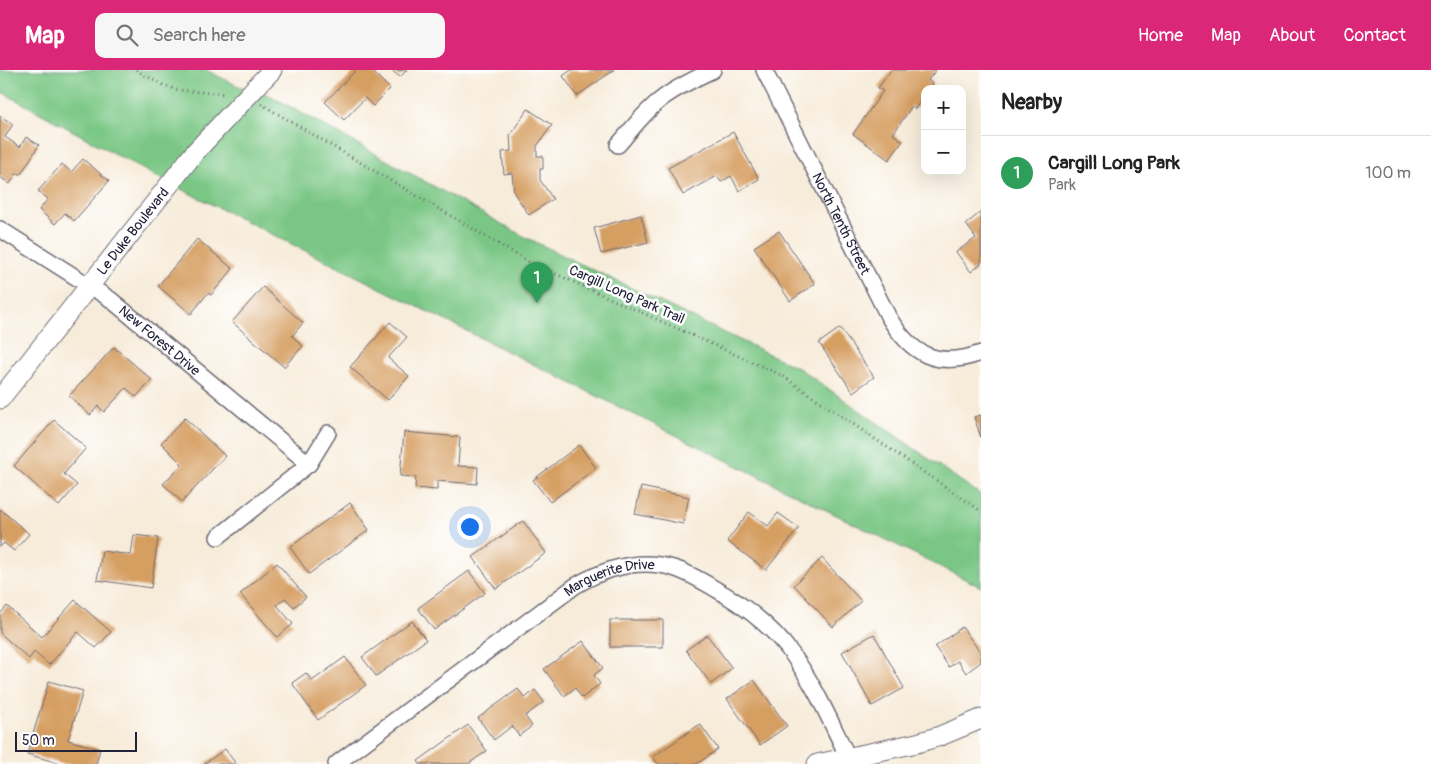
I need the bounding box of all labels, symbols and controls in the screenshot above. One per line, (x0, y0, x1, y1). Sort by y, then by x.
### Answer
search box (95, 13, 445, 58)
text: Map (25, 21, 65, 50)
icon: search (113, 21, 141, 49)
text: Search here (153, 23, 246, 47)
text: Home (1138, 24, 1183, 47)
text: Map (1211, 24, 1241, 47)
text: About (1269, 24, 1315, 47)
text: Contact (1343, 24, 1406, 47)
map controls (921, 85, 966, 175)
button: + (921, 85, 966, 130)
text: Nearby (1001, 89, 1062, 116)
button: − (921, 130, 966, 175)
text: Cargill Long Park (1048, 151, 1180, 175)
text: 1 (1014, 163, 1020, 183)
text: 100 m (1365, 163, 1411, 183)
street label: North Tenth Street (808, 170, 874, 278)
text: Park (1048, 175, 1076, 195)
street label: Le Duke Boulevard (93, 184, 173, 278)
street label: Cargill Long Park Trail (566, 261, 687, 328)
pin: 1 (521, 262, 553, 303)
street label: New Forest Drive (115, 302, 204, 379)
your location (457, 514, 483, 540)
street label: Marguerite Drive (561, 556, 655, 600)
scale bar (15, 729, 138, 752)
text: 50 m (22, 732, 55, 749)

